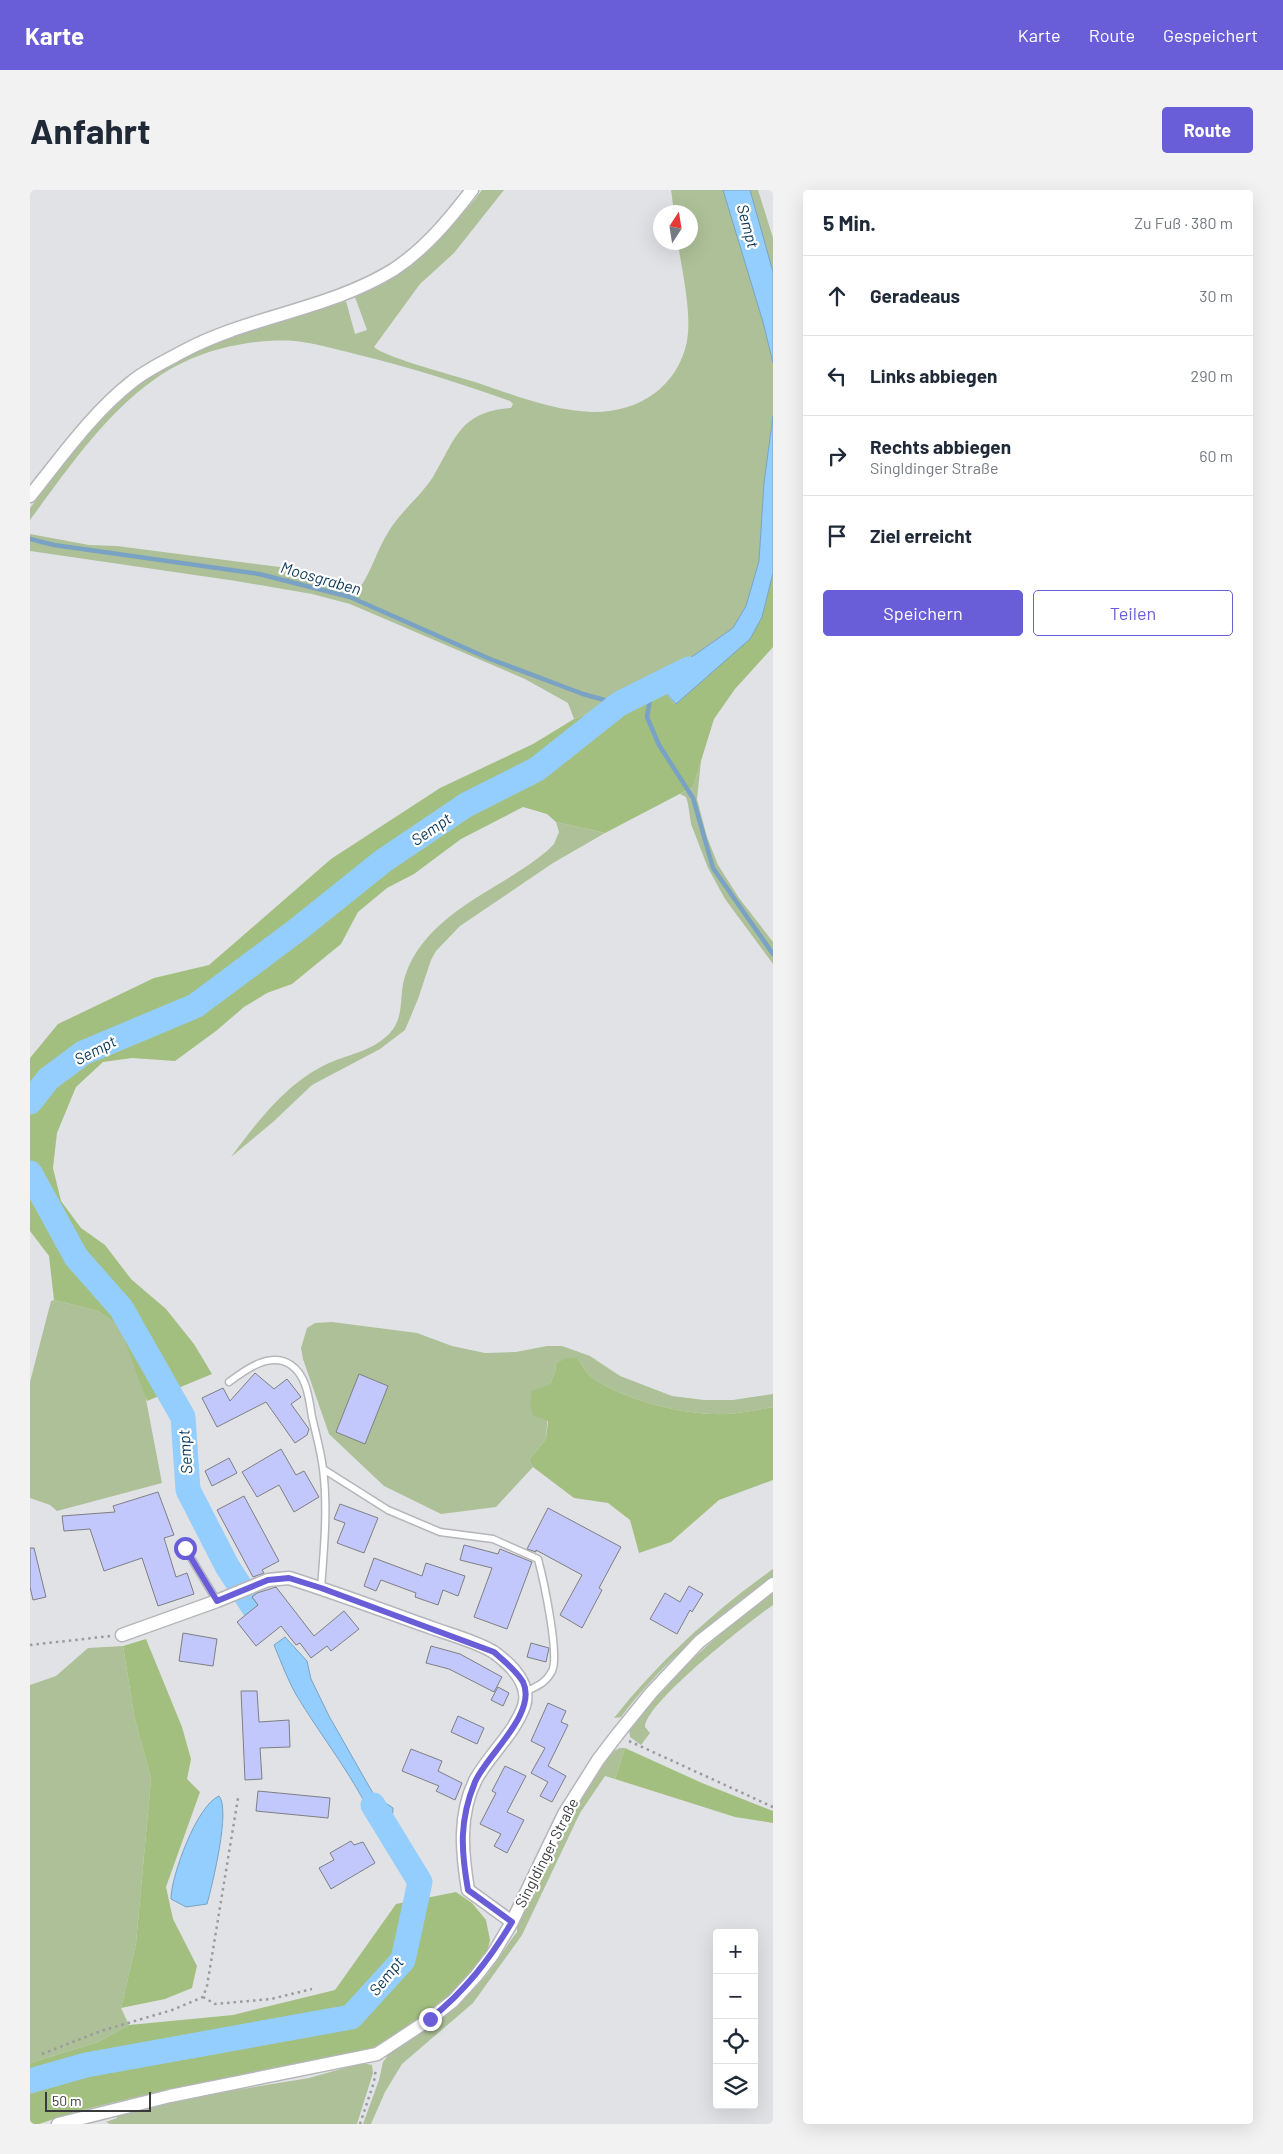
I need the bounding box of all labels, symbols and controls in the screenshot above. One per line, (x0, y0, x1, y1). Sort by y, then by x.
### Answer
text: Karte (25, 21, 84, 50)
text: Karte (1018, 24, 1061, 46)
text: Route (1089, 24, 1135, 46)
text: Gespeichert (1163, 24, 1258, 46)
button: Route (1162, 107, 1253, 153)
text: Anfahrt (30, 109, 150, 151)
water label: Sempt (734, 202, 763, 250)
north arrow (653, 205, 698, 250)
text: 5 Min. (823, 210, 876, 235)
text: Zu Fuß · 380 m (1134, 213, 1233, 232)
icon: ahead (823, 282, 851, 310)
text: Geradeaus (870, 284, 960, 307)
text: 30 m (1199, 286, 1233, 305)
icon: left (823, 362, 851, 390)
text: Links abbiegen (870, 364, 997, 387)
text: 290 m (1191, 366, 1233, 385)
text: Rechts abbiegen (870, 435, 1011, 458)
icon: right (823, 442, 851, 470)
text: 60 m (1199, 446, 1233, 465)
text: Singldinger Straße (870, 458, 998, 477)
icon: arrive (823, 522, 851, 550)
text: Ziel erreicht (870, 524, 972, 547)
water label: Moosgraben (279, 557, 364, 598)
button: Speichern (823, 590, 1023, 636)
button: Teilen (1033, 590, 1233, 636)
water label: Sempt (407, 808, 455, 849)
water label: Sempt (71, 1031, 119, 1068)
water label: Sempt (173, 1429, 196, 1475)
route start (174, 1537, 197, 1560)
street label: Singldinger Straße (511, 1795, 581, 1910)
map controls (713, 1929, 758, 2109)
button: + (713, 1929, 758, 1974)
water label: Sempt (364, 1952, 407, 1999)
button: − (713, 1974, 758, 2019)
route end (419, 2008, 442, 2031)
button: locate (713, 2019, 758, 2064)
button: layers (713, 2064, 758, 2109)
scale bar (45, 2089, 151, 2112)
text: 50 m (52, 2092, 81, 2109)

